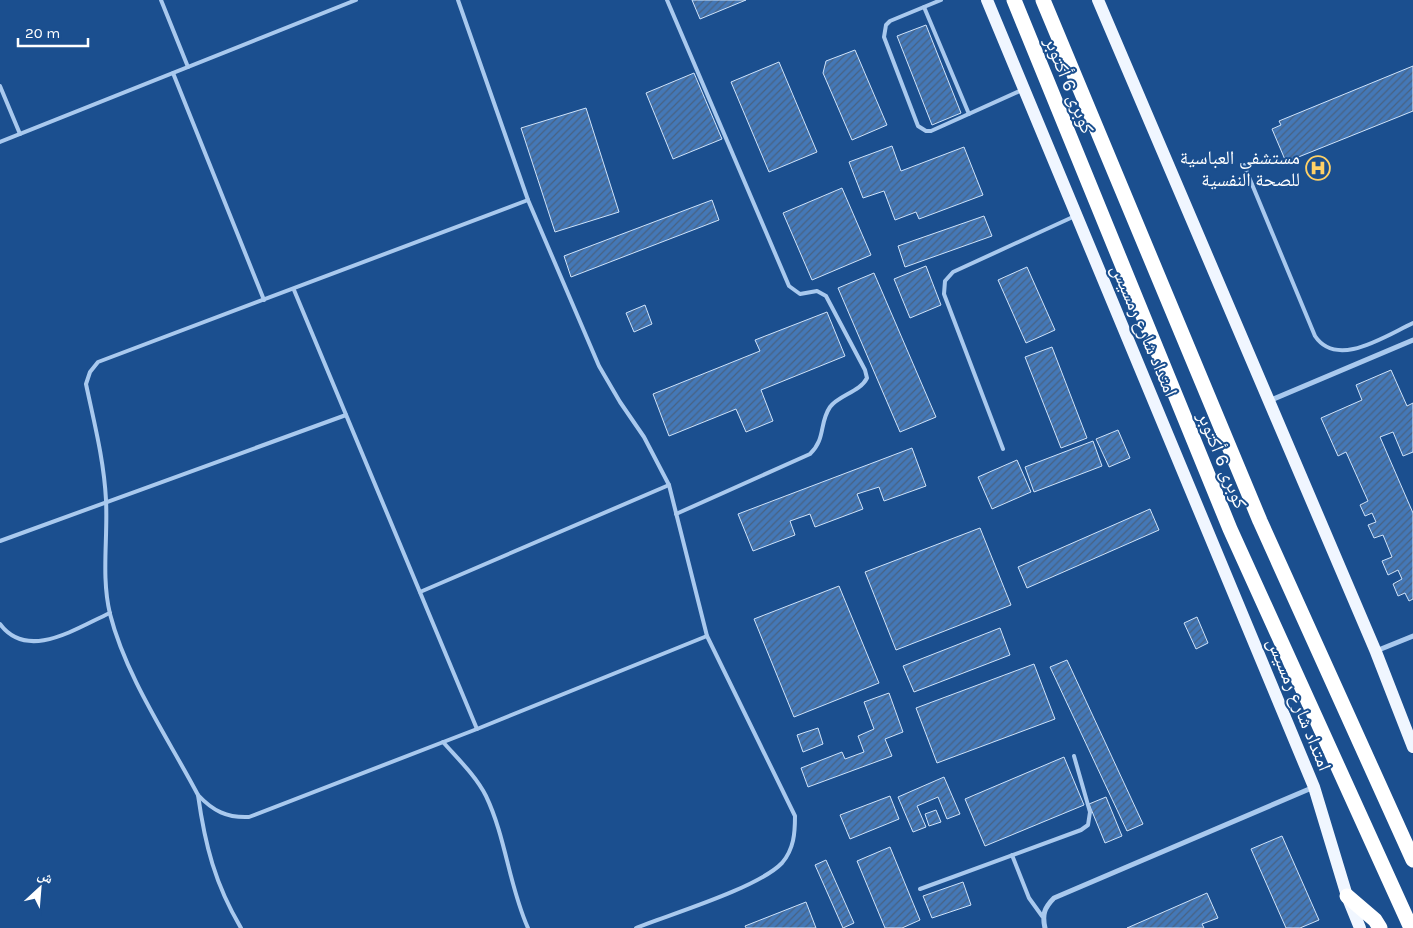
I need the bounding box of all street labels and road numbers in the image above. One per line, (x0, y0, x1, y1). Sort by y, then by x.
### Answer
street label: كوبرى 6 أكتوبر (1039, 33, 1099, 137)
street label: امتداد شارع رمسيس (1106, 261, 1182, 400)
street label: كوبرى 6 أكتوبر (1192, 408, 1252, 512)
street label: امتداد شارع رمسيس (1262, 635, 1336, 774)

